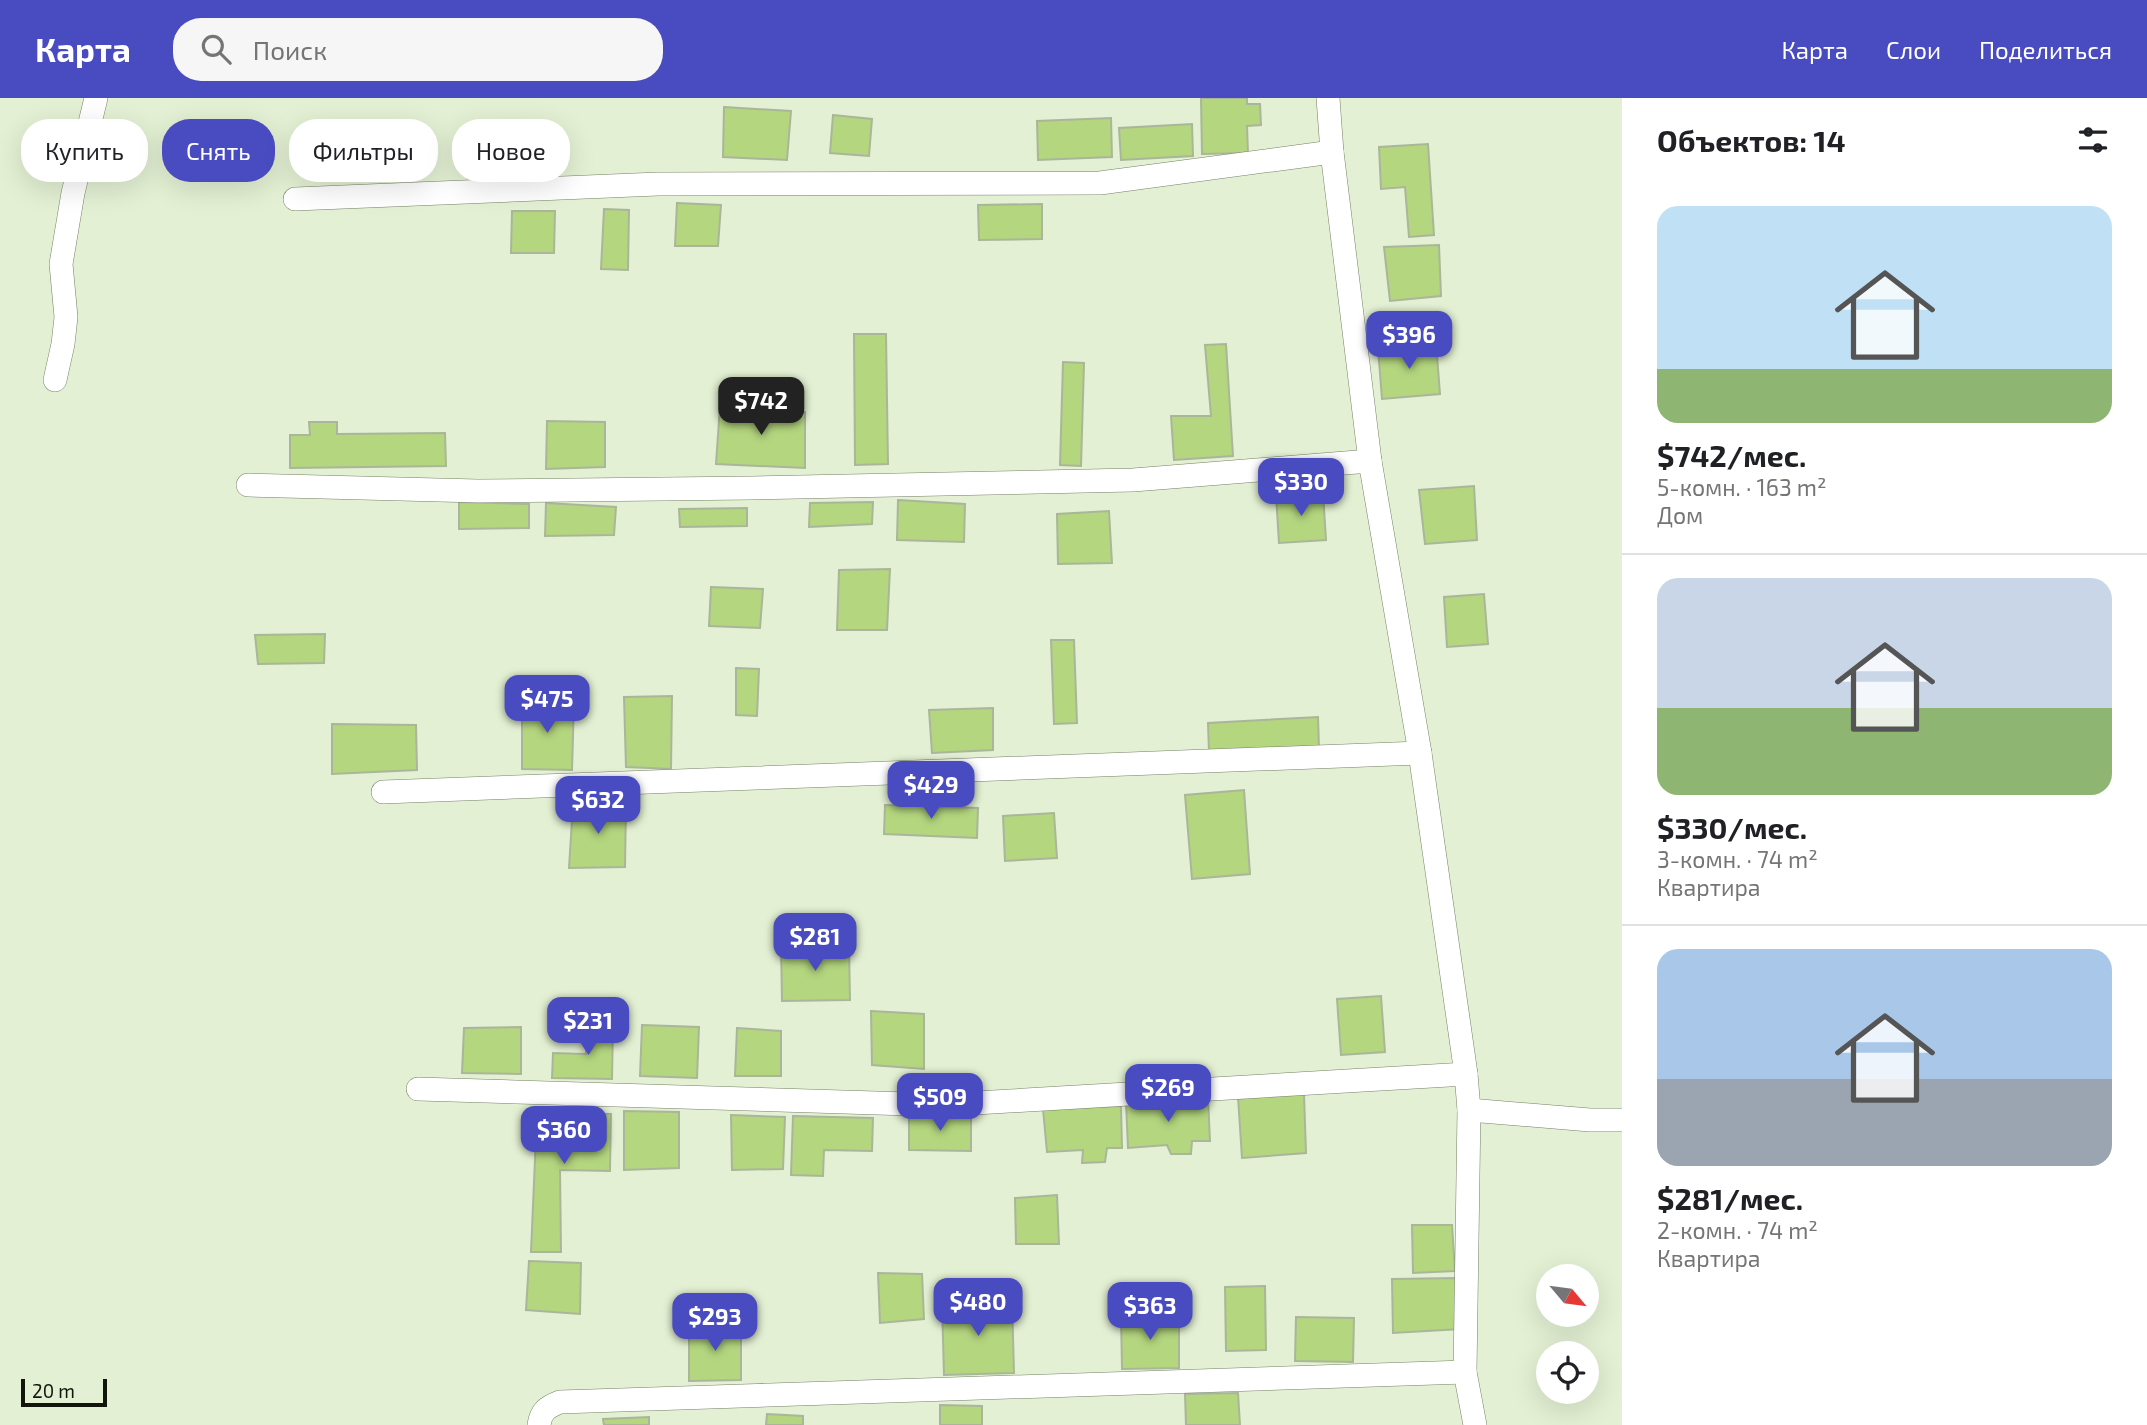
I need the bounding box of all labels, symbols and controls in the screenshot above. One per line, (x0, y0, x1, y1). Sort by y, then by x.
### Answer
search box (173, 18, 663, 81)
text: Карта (35, 29, 131, 69)
icon: search (197, 30, 235, 68)
text: Поиск (253, 34, 327, 65)
text: Карта (1781, 35, 1848, 64)
text: Слои (1886, 35, 1941, 64)
text: Поделиться (1979, 35, 2112, 64)
chip: Купить (21, 119, 148, 182)
chip: Снять (162, 119, 275, 182)
chip: Фильтры (289, 119, 438, 182)
chip: Новое (452, 119, 570, 182)
icon: filters (2074, 121, 2112, 159)
text: Объектов: 14 (1657, 122, 1846, 158)
icon: home (1822, 252, 1948, 378)
pin: $396 (1368, 312, 1450, 371)
text: $396 (1382, 320, 1436, 348)
pin: $742 (720, 378, 802, 437)
text: $742 (734, 386, 788, 414)
text: $742/мес. (1657, 437, 1806, 473)
pin: $330 (1260, 458, 1342, 518)
text: $330 (1274, 467, 1328, 495)
text: 5-комн. · 163 m² (1657, 473, 1826, 501)
text: Дом (1657, 501, 1703, 529)
icon: home (1822, 624, 1948, 750)
pin: $475 (506, 676, 588, 735)
text: $475 (521, 684, 573, 712)
pin: $429 (890, 762, 972, 821)
text: $429 (904, 770, 958, 798)
pin: $632 (557, 776, 639, 836)
text: $632 (571, 785, 625, 813)
text: $330/мес. (1657, 809, 1807, 845)
text: 3-комн. · 74 m² (1657, 845, 1818, 873)
text: Квартира (1657, 873, 1761, 901)
pin: $281 (774, 914, 856, 973)
text: $281 (790, 922, 840, 950)
icon: home (1822, 995, 1948, 1121)
pin: $231 (547, 998, 629, 1057)
text: $231 (563, 1006, 613, 1034)
pin: $269 (1127, 1065, 1209, 1124)
text: $269 (1141, 1073, 1195, 1101)
pin: $509 (899, 1074, 981, 1133)
text: $509 (913, 1082, 967, 1110)
pin: $360 (523, 1107, 605, 1166)
text: $360 (537, 1115, 591, 1143)
text: $281/мес. (1657, 1180, 1803, 1216)
text: 2-комн. · 74 m² (1657, 1216, 1818, 1244)
text: Квартира (1657, 1244, 1761, 1272)
north arrow (1536, 1264, 1600, 1326)
map controls (1536, 1264, 1599, 1404)
pin: $480 (937, 1278, 1019, 1338)
pin: $363 (1109, 1282, 1191, 1342)
text: $480 (950, 1287, 1006, 1315)
text: $363 (1124, 1291, 1177, 1319)
pin: $293 (674, 1294, 756, 1353)
text: $293 (688, 1302, 742, 1330)
button: locate (1536, 1341, 1599, 1404)
scale bar (21, 1376, 107, 1408)
text: 20 m (32, 1379, 75, 1402)

